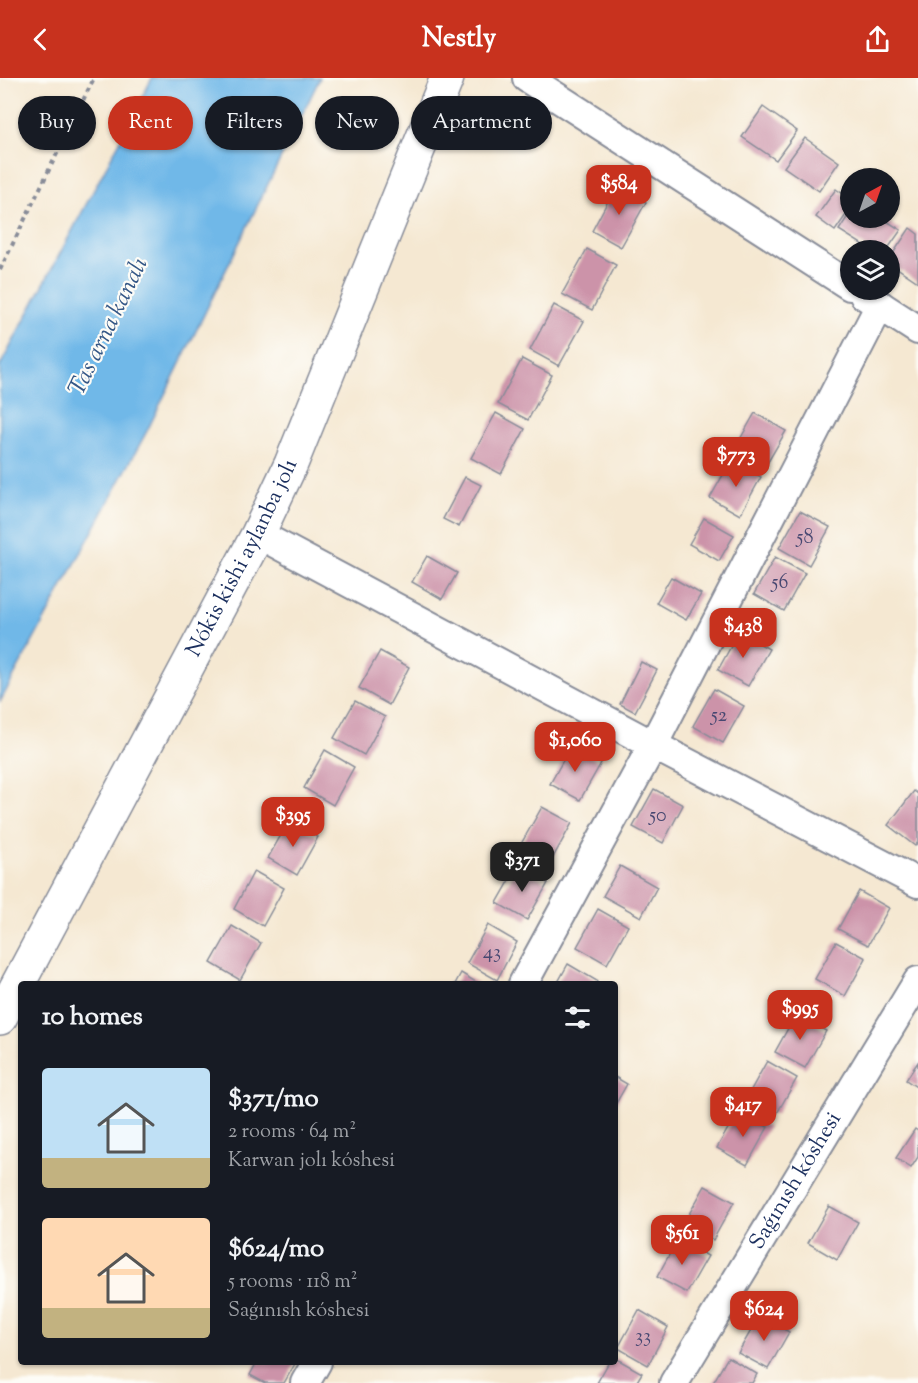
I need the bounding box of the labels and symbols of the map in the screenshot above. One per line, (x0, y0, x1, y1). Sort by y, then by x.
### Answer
pin: $584 (583, 165, 655, 216)
north arrow (840, 168, 900, 228)
water label: Tas arna kanalı (61, 252, 157, 402)
pin: $773 (700, 437, 772, 488)
street label: Nókis kishi aylanba jolı (179, 455, 307, 663)
house number: 58 (796, 524, 813, 553)
house number: 56 (771, 569, 788, 598)
pin: $438 (707, 608, 779, 659)
house number: 52 (710, 702, 727, 731)
pin: $1,060 (526, 722, 624, 773)
pin: $395 (257, 797, 329, 848)
house number: 50 (648, 802, 667, 831)
pin: $371 (486, 842, 558, 893)
house number: 43 (483, 939, 501, 968)
pin: $995 (764, 990, 836, 1041)
pin: $417 (707, 1087, 779, 1138)
street label: Saǵınısh kóshesi (742, 1106, 851, 1256)
pin: $561 (646, 1215, 718, 1266)
pin: $624 (728, 1291, 800, 1342)
house number: 33 (635, 1323, 651, 1352)

